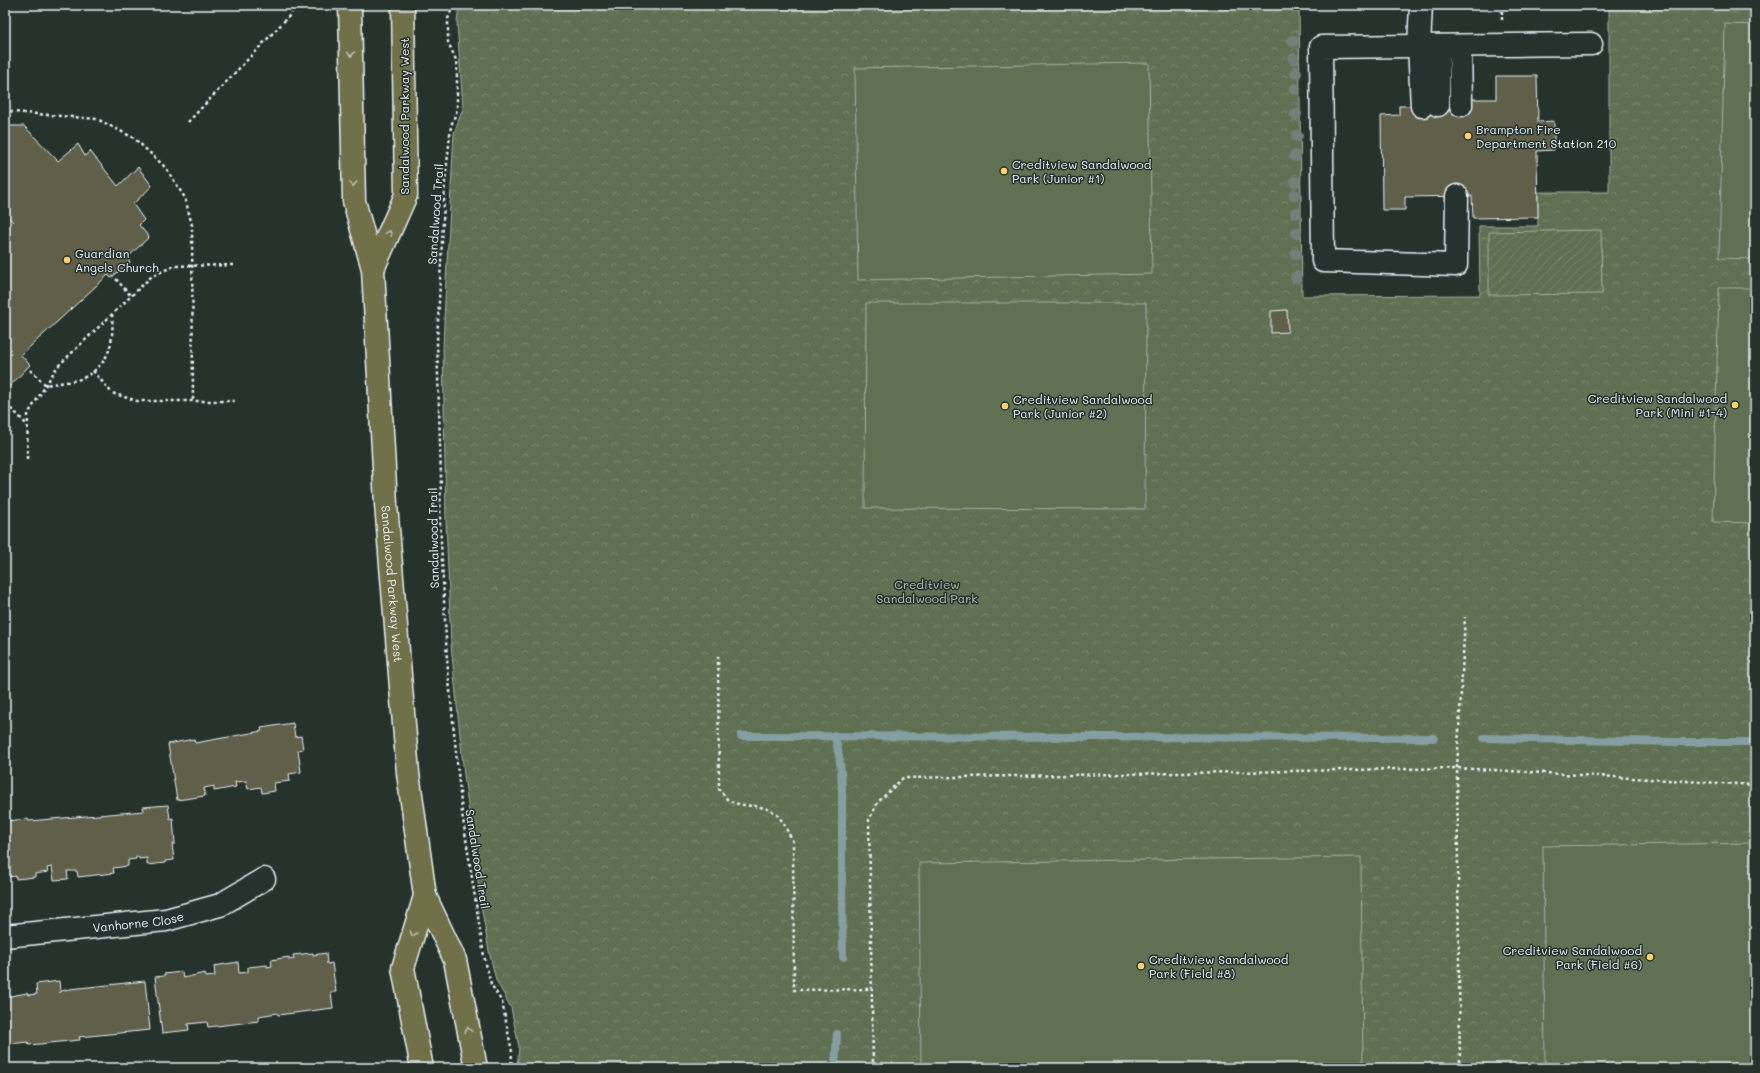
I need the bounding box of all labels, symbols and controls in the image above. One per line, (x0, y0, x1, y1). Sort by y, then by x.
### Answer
street label: Sandalwood Parkway West (396, 37, 412, 195)
one-way arrow (347, 51, 355, 57)
place label: Brampton Fire Department Station 210 (1476, 121, 1617, 151)
marker: Brampton Fire Department Station 210 (1463, 131, 1473, 141)
place label: Creditview Sandalwood Park (Junior #1) (1012, 156, 1152, 186)
street label: Sandalwood Trail (424, 163, 446, 265)
marker: Creditview Sandalwood Park (Junior #1) (999, 166, 1009, 176)
one-way arrow (349, 181, 358, 187)
one-way arrow (384, 230, 392, 238)
place label: Guardian Angels Church (75, 245, 159, 275)
marker: Guardian Angels Church (62, 255, 72, 265)
place label: Creditview Sandalwood Park (Mini #1-4) (1588, 390, 1727, 420)
place label: Creditview Sandalwood Park (Junior #2) (1013, 391, 1153, 421)
marker: Creditview Sandalwood Park (Mini #1-4) (1730, 400, 1740, 410)
marker: Creditview Sandalwood Park (Junior #2) (1000, 401, 1010, 411)
street label: Sandalwood Trail (424, 487, 442, 589)
street label: Sandalwood Parkway West (378, 505, 407, 663)
park label: Creditview Sandalwood Park (876, 576, 978, 606)
street label: Sandalwood Trail (462, 808, 494, 910)
street label: Vanhorne Close (92, 907, 186, 935)
one-way arrow (409, 930, 418, 937)
place label: Creditview Sandalwood Park (Field #6) (1503, 942, 1642, 972)
place label: Creditview Sandalwood Park (Field #8) (1149, 951, 1289, 981)
marker: Creditview Sandalwood Park (Field #6) (1645, 952, 1655, 962)
marker: Creditview Sandalwood Park (Field #8) (1136, 961, 1146, 971)
one-way arrow (465, 1027, 473, 1033)

